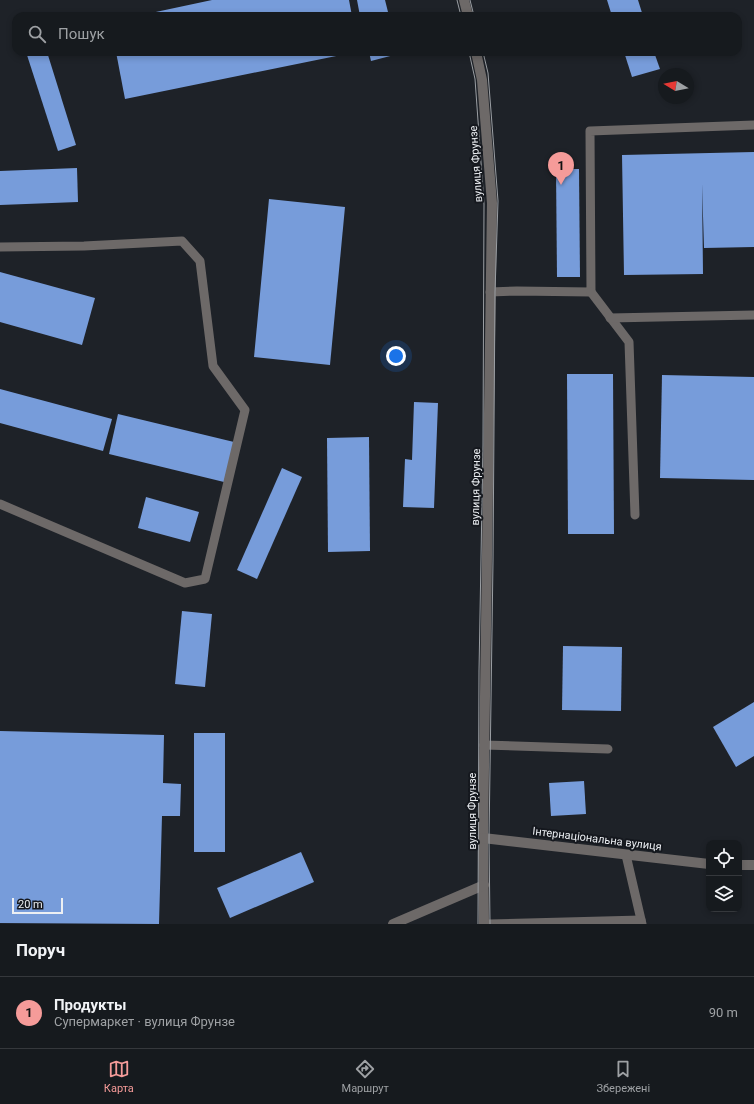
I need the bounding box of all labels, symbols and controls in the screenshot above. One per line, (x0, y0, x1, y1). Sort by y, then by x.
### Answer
search box (12, 12, 742, 56)
icon: search (26, 23, 48, 45)
text: Пошук (58, 25, 105, 43)
north arrow (658, 68, 694, 104)
street label: вулиця Фрунзе (467, 125, 485, 203)
pin: 1 (548, 152, 574, 185)
your location (386, 346, 406, 366)
street label: вулиця Фрунзе (469, 448, 483, 526)
street label: вулиця Фрунзе (466, 772, 479, 849)
street label: Інтернаціональна вулиця (532, 825, 662, 853)
map controls (706, 840, 742, 912)
button: locate (706, 840, 742, 876)
button: layers (706, 876, 742, 912)
scale bar (12, 896, 63, 915)
text: 20 m (18, 898, 43, 911)
text: Поруч (16, 940, 65, 960)
text: Продукты (54, 996, 127, 1014)
text: 1 (25, 1005, 33, 1020)
text: 90 m (709, 1005, 738, 1020)
text: Супермаркет · вулиця Фрунзе (54, 1014, 235, 1029)
tab: Карта (104, 1058, 134, 1095)
tab: Маршрут (342, 1058, 389, 1095)
tab: Збережені (597, 1058, 650, 1095)

